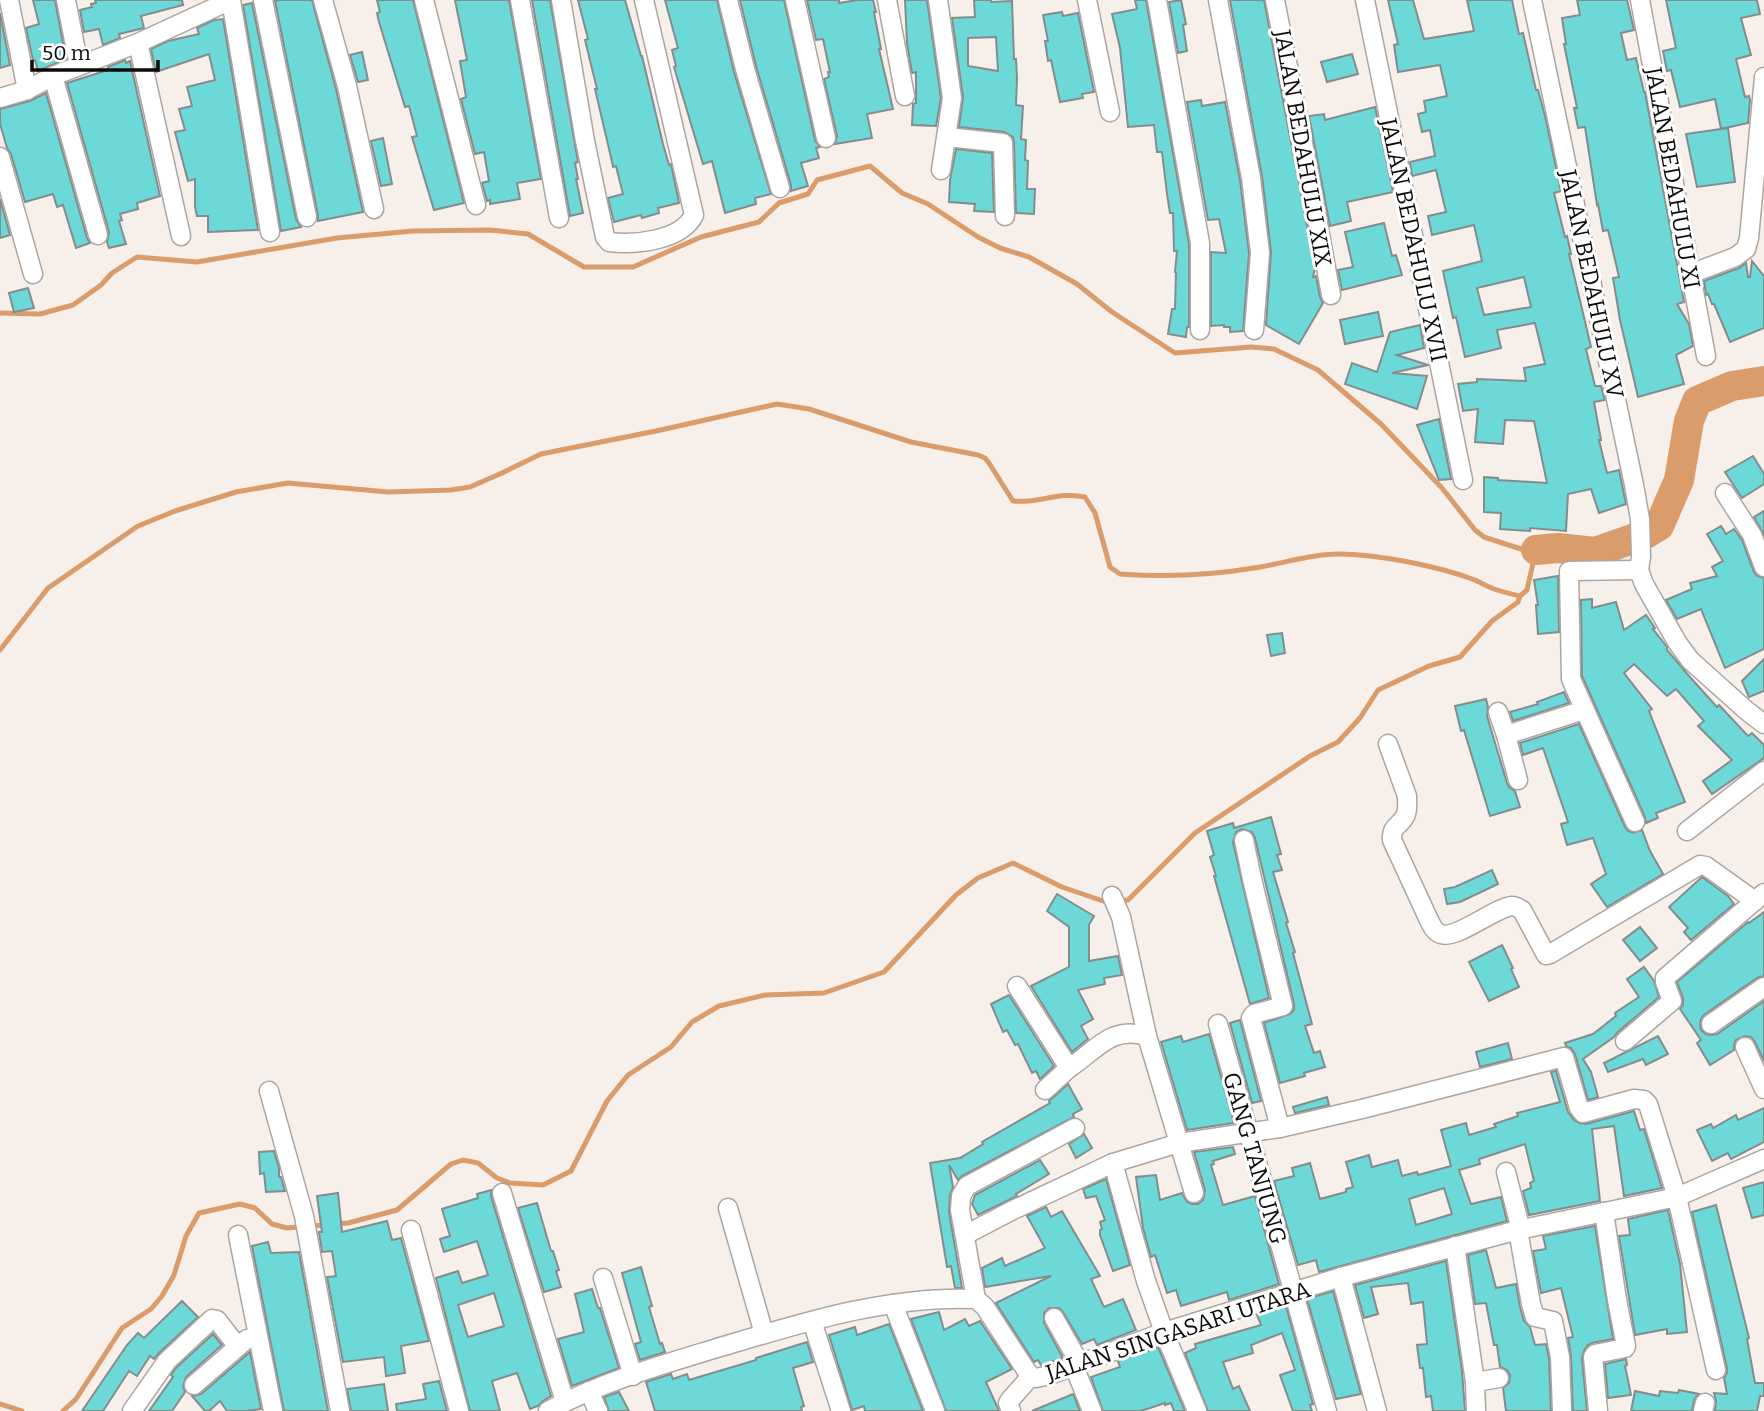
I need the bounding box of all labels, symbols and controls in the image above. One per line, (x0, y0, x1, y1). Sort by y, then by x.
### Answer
street label: JALAN BEDAHULU XIX (1268, 26, 1338, 269)
scale bar (32, 28, 158, 72)
text: 50 m (42, 40, 91, 66)
street label: JALAN BEDAHULU XI (1640, 64, 1706, 291)
street label: JALAN BEDAHULU XVII (1374, 115, 1454, 364)
street label: JALAN BEDAHULU XV (1554, 166, 1630, 401)
street label: GANG TANJUNG (1217, 1069, 1293, 1247)
street label: JALAN SINGASARI UTARA (1041, 1275, 1315, 1387)

